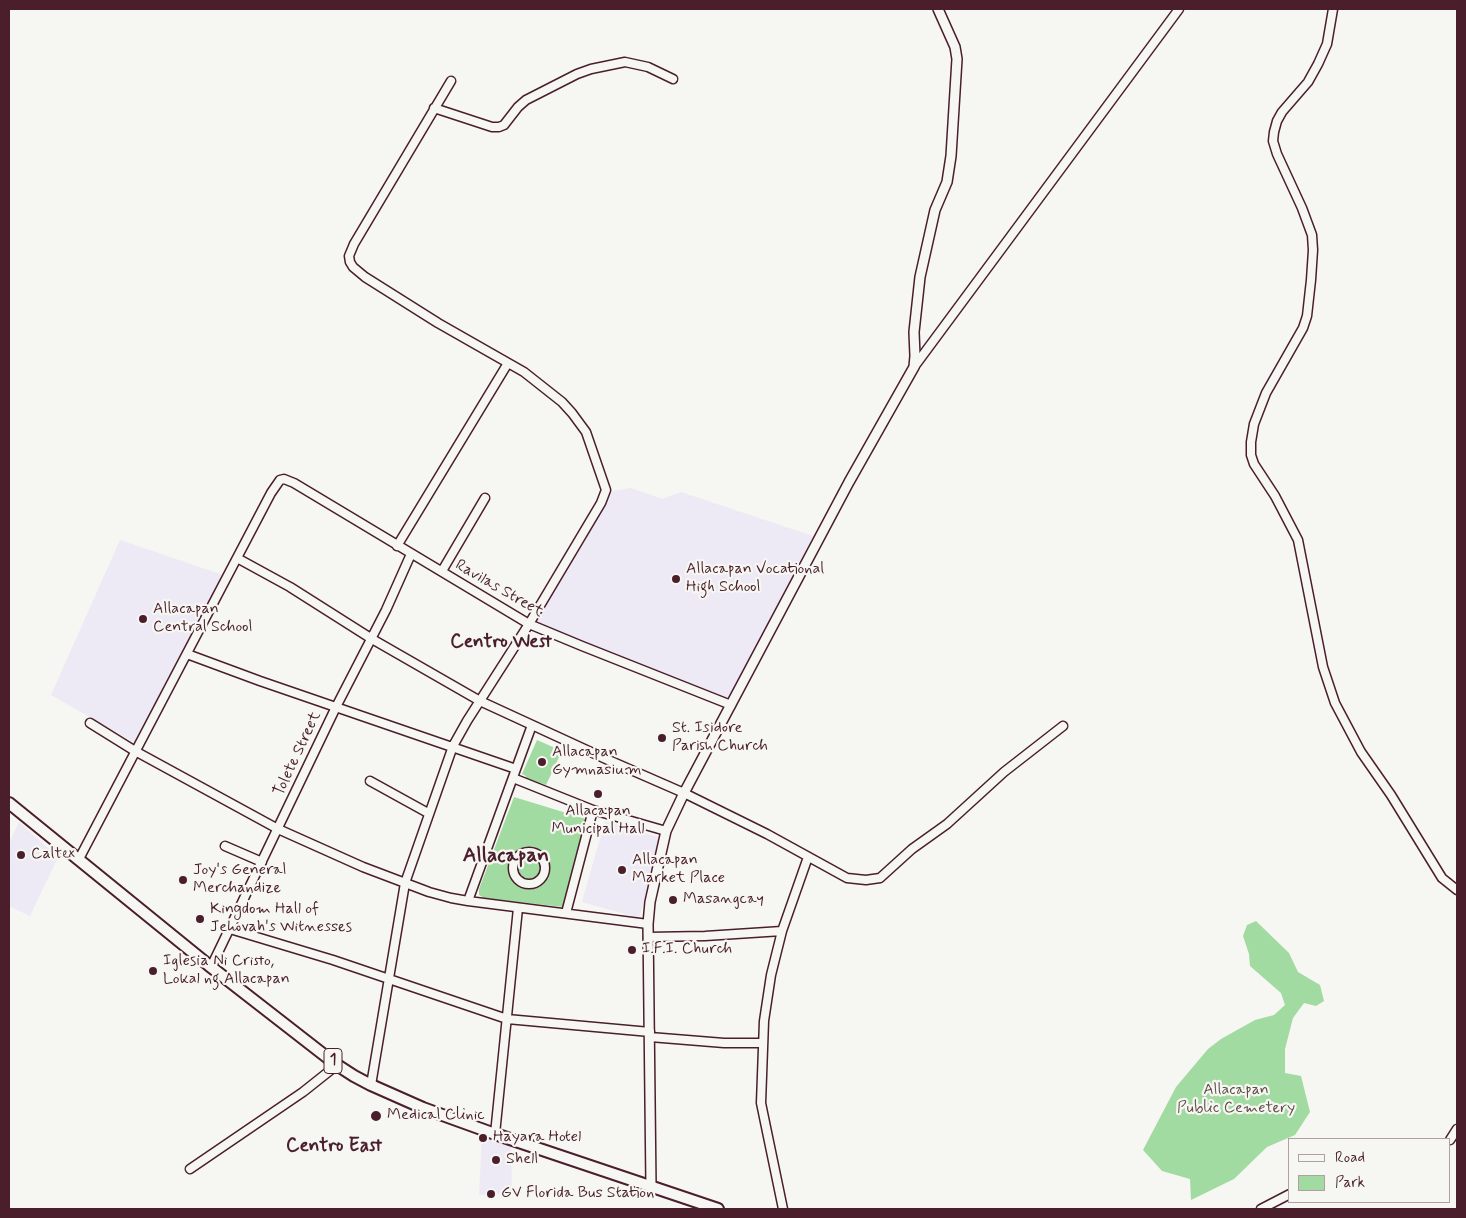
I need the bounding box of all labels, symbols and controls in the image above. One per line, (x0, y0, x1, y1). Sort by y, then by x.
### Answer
street label: Ravilas Street (451, 556, 547, 622)
place label: Allacapan Vocational High School (686, 560, 824, 598)
marker: Allacapan Vocational High School (670, 573, 682, 585)
place label: Allacapan Central School (153, 600, 252, 638)
marker: Allacapan Central School (137, 613, 149, 625)
district label: Centro West (450, 632, 552, 654)
street label: Tolete Street (270, 709, 326, 799)
place label: St. Isidore Parish Church (672, 719, 768, 757)
marker: St. Isidore Parish Church (656, 732, 668, 744)
place label: Allacapan Gymnasium (552, 743, 642, 781)
marker: Allacapan Gymnasium (536, 756, 548, 768)
marker: Allacapan Municipal Hall (592, 788, 604, 800)
place label: Allacapan Municipal Hall (552, 802, 644, 840)
district label: Allacapan (463, 844, 549, 870)
place label: Caltex (31, 845, 75, 865)
marker: Caltex (15, 849, 27, 861)
place label: Allacapan Market Place (632, 851, 725, 889)
place label: Joy's General Merchandize (193, 861, 287, 899)
marker: Allacapan Market Place (616, 864, 628, 876)
marker: Joy's General Merchandize (177, 874, 189, 886)
place label: Masangcay (683, 890, 764, 910)
marker: Masangcay (667, 894, 679, 906)
place label: Kingdom Hall of Jehovah's Witnesses (210, 900, 352, 938)
marker: Kingdom Hall of Jehovah's Witnesses (194, 913, 206, 925)
place label: I.F.I. Church (642, 940, 732, 960)
marker: I.F.I. Church (626, 944, 638, 956)
place label: Iglesia Ni Cristo, Lokal ng Allacapan (163, 952, 290, 990)
marker: Iglesia Ni Cristo, Lokal ng Allacapan (147, 965, 159, 977)
road number: 1 (324, 1048, 342, 1074)
park label: Allacapan Public Cemetery (1177, 1081, 1295, 1119)
place label: Medical Clinic (387, 1106, 485, 1126)
marker: Medical Clinic (369, 1109, 383, 1123)
place label: Hayara Hotel (493, 1128, 581, 1148)
marker: Hayara Hotel (477, 1132, 489, 1144)
district label: Centro East (286, 1136, 382, 1158)
legend (1288, 1138, 1451, 1203)
text: Road (1335, 1148, 1365, 1168)
place label: Shell (506, 1150, 538, 1170)
marker: Shell (490, 1154, 502, 1166)
text: Park (1335, 1173, 1365, 1193)
place label: GV Florida Bus Station (501, 1184, 654, 1204)
marker: GV Florida Bus Station (485, 1188, 497, 1200)

